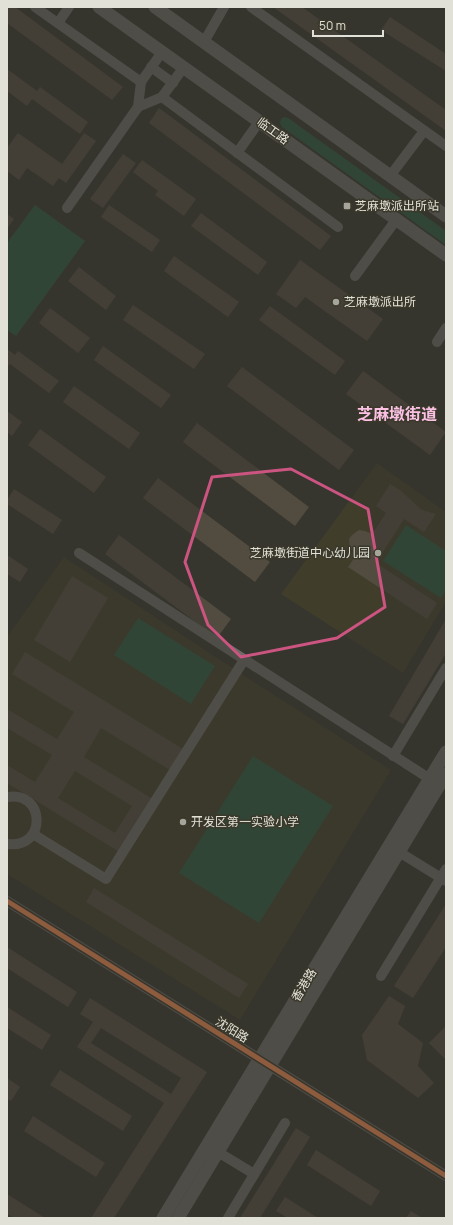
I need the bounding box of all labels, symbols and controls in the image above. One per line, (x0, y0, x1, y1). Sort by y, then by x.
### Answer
scale bar (313, 12, 383, 38)
text: 50 m (319, 17, 346, 34)
street label: 临工路 (254, 113, 293, 148)
place label: 芝麻墩派出所站 (355, 197, 439, 214)
marker: 芝麻墩派出所站 (342, 201, 352, 211)
place label: 芝麻墩派出所 (344, 293, 416, 310)
marker: 芝麻墩派出所 (331, 297, 341, 307)
district label: 芝麻墩街道 (357, 403, 437, 425)
place label: 芝麻墩街道中心幼儿园 (250, 544, 370, 561)
marker: 芝麻墩街道中心幼儿园 (373, 548, 383, 558)
place label: 开发区第一实验小学 (191, 813, 299, 830)
marker: 开发区第一实验小学 (178, 817, 188, 827)
street label: 香港路 (287, 965, 320, 1005)
street label: 沈阳路 (212, 1013, 252, 1046)

